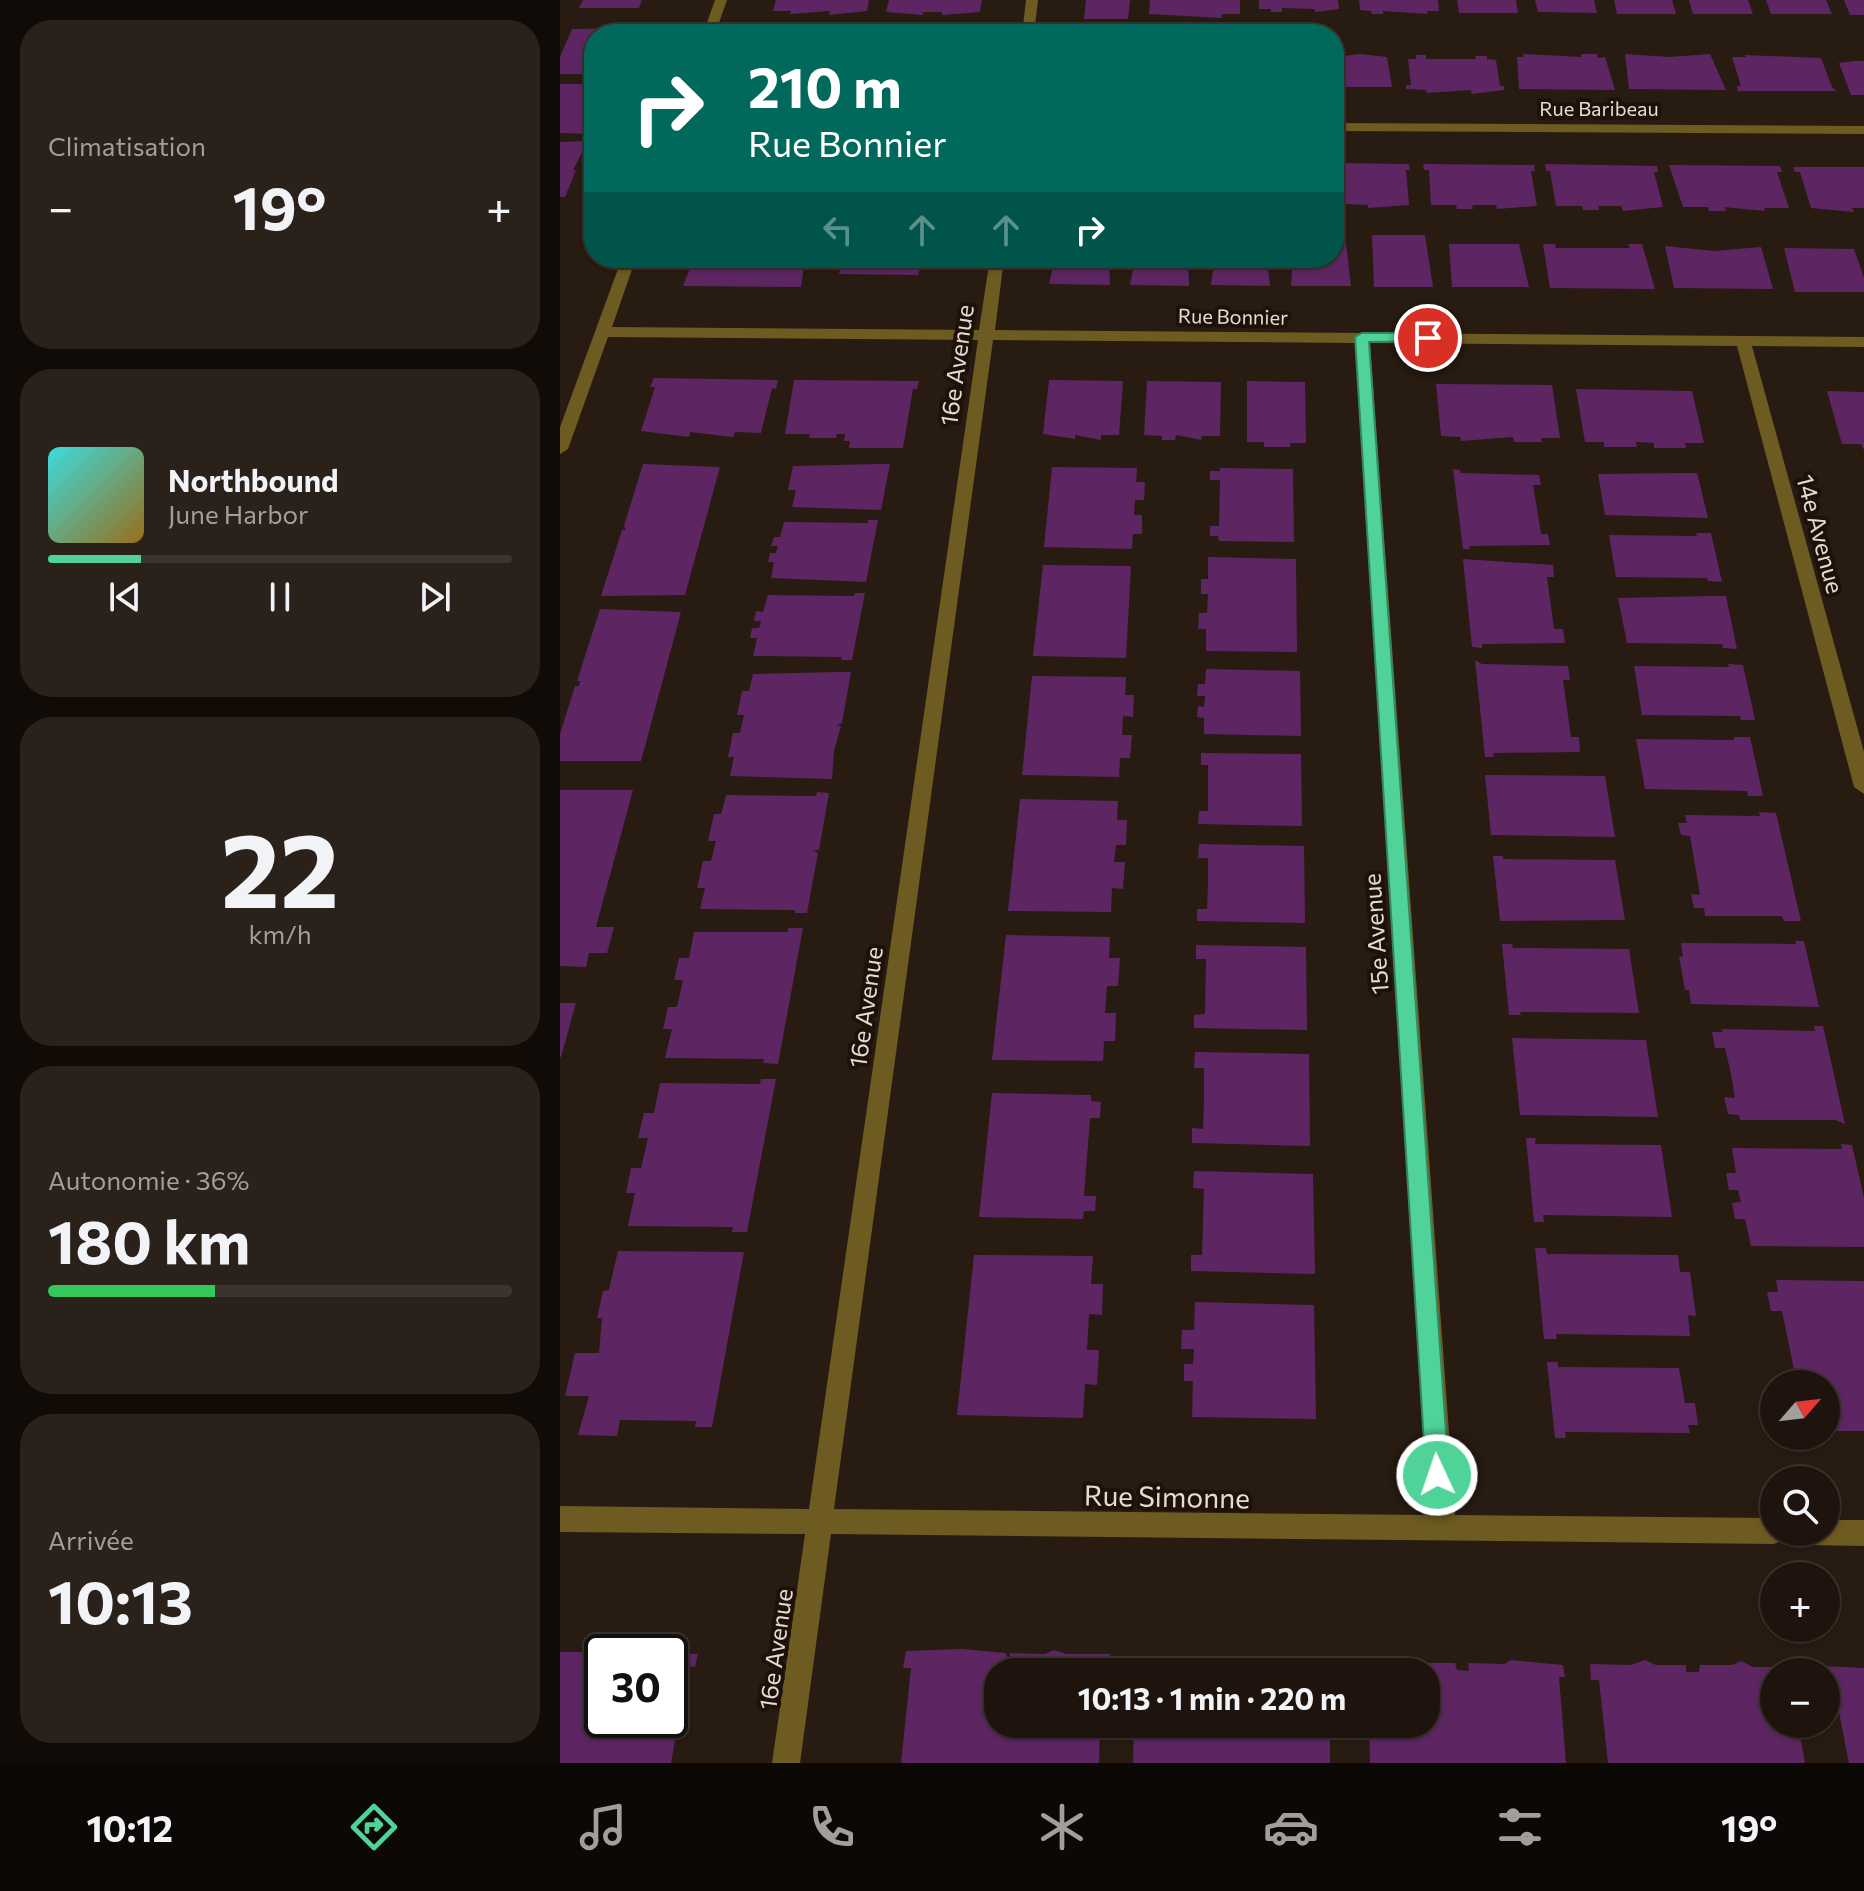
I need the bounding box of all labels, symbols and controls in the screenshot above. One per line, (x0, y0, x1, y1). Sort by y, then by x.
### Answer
text: 210 m (748, 51, 902, 120)
icon: right (616, 56, 720, 160)
street label: Rue Baribeau (1539, 96, 1659, 120)
text: Rue Bonnier (748, 120, 947, 164)
text: Climatisation (48, 130, 206, 161)
text: 19° (232, 169, 327, 242)
text: − (48, 179, 73, 233)
text: + (486, 179, 512, 233)
icon: left (816, 208, 860, 252)
icon: ahead (900, 208, 944, 252)
icon: ahead (984, 208, 1028, 252)
icon: right (1068, 208, 1112, 252)
street label: 16e Avenue (933, 303, 979, 427)
street label: Rue Bonnier (1178, 303, 1288, 329)
pin (1394, 304, 1462, 372)
icon: arrive (1406, 316, 1450, 360)
text: Northbound (168, 461, 339, 498)
street label: 14e Avenue (1791, 471, 1851, 597)
text: June Harbor (168, 498, 308, 529)
icon: previous (103, 575, 147, 619)
icon: pause (258, 575, 302, 619)
icon: next (413, 575, 457, 619)
text: 22 (221, 802, 339, 929)
street label: 15e Avenue (1356, 872, 1394, 996)
text: km/h (248, 918, 312, 949)
street label: 16e Avenue (842, 945, 888, 1069)
text: Autonomie · 36% (48, 1164, 249, 1195)
text: 180 km (48, 1203, 250, 1276)
north arrow (1760, 1370, 1840, 1450)
map controls (1760, 1370, 1840, 1738)
position arrow (1395, 1433, 1479, 1517)
button: search (1760, 1466, 1840, 1546)
street label: Rue Simonne (1084, 1478, 1250, 1514)
text: Arrivée (48, 1524, 134, 1555)
button: + (1760, 1562, 1840, 1642)
text: 10:13 (48, 1563, 193, 1636)
street label: 16e Avenue (752, 1587, 798, 1711)
speed limit sign: 30 (584, 1634, 688, 1738)
button: − (1760, 1658, 1840, 1738)
text: 10:13 · 1 min · 220 m (1078, 1679, 1346, 1716)
icon: directions (346, 1799, 402, 1855)
icon: music (575, 1799, 631, 1855)
icon: phone (804, 1799, 860, 1855)
icon: climate (1034, 1799, 1090, 1855)
icon: car (1263, 1799, 1319, 1855)
icon: filters (1492, 1799, 1548, 1855)
text: 10:12 (87, 1805, 173, 1849)
text: 19° (1721, 1805, 1777, 1849)

